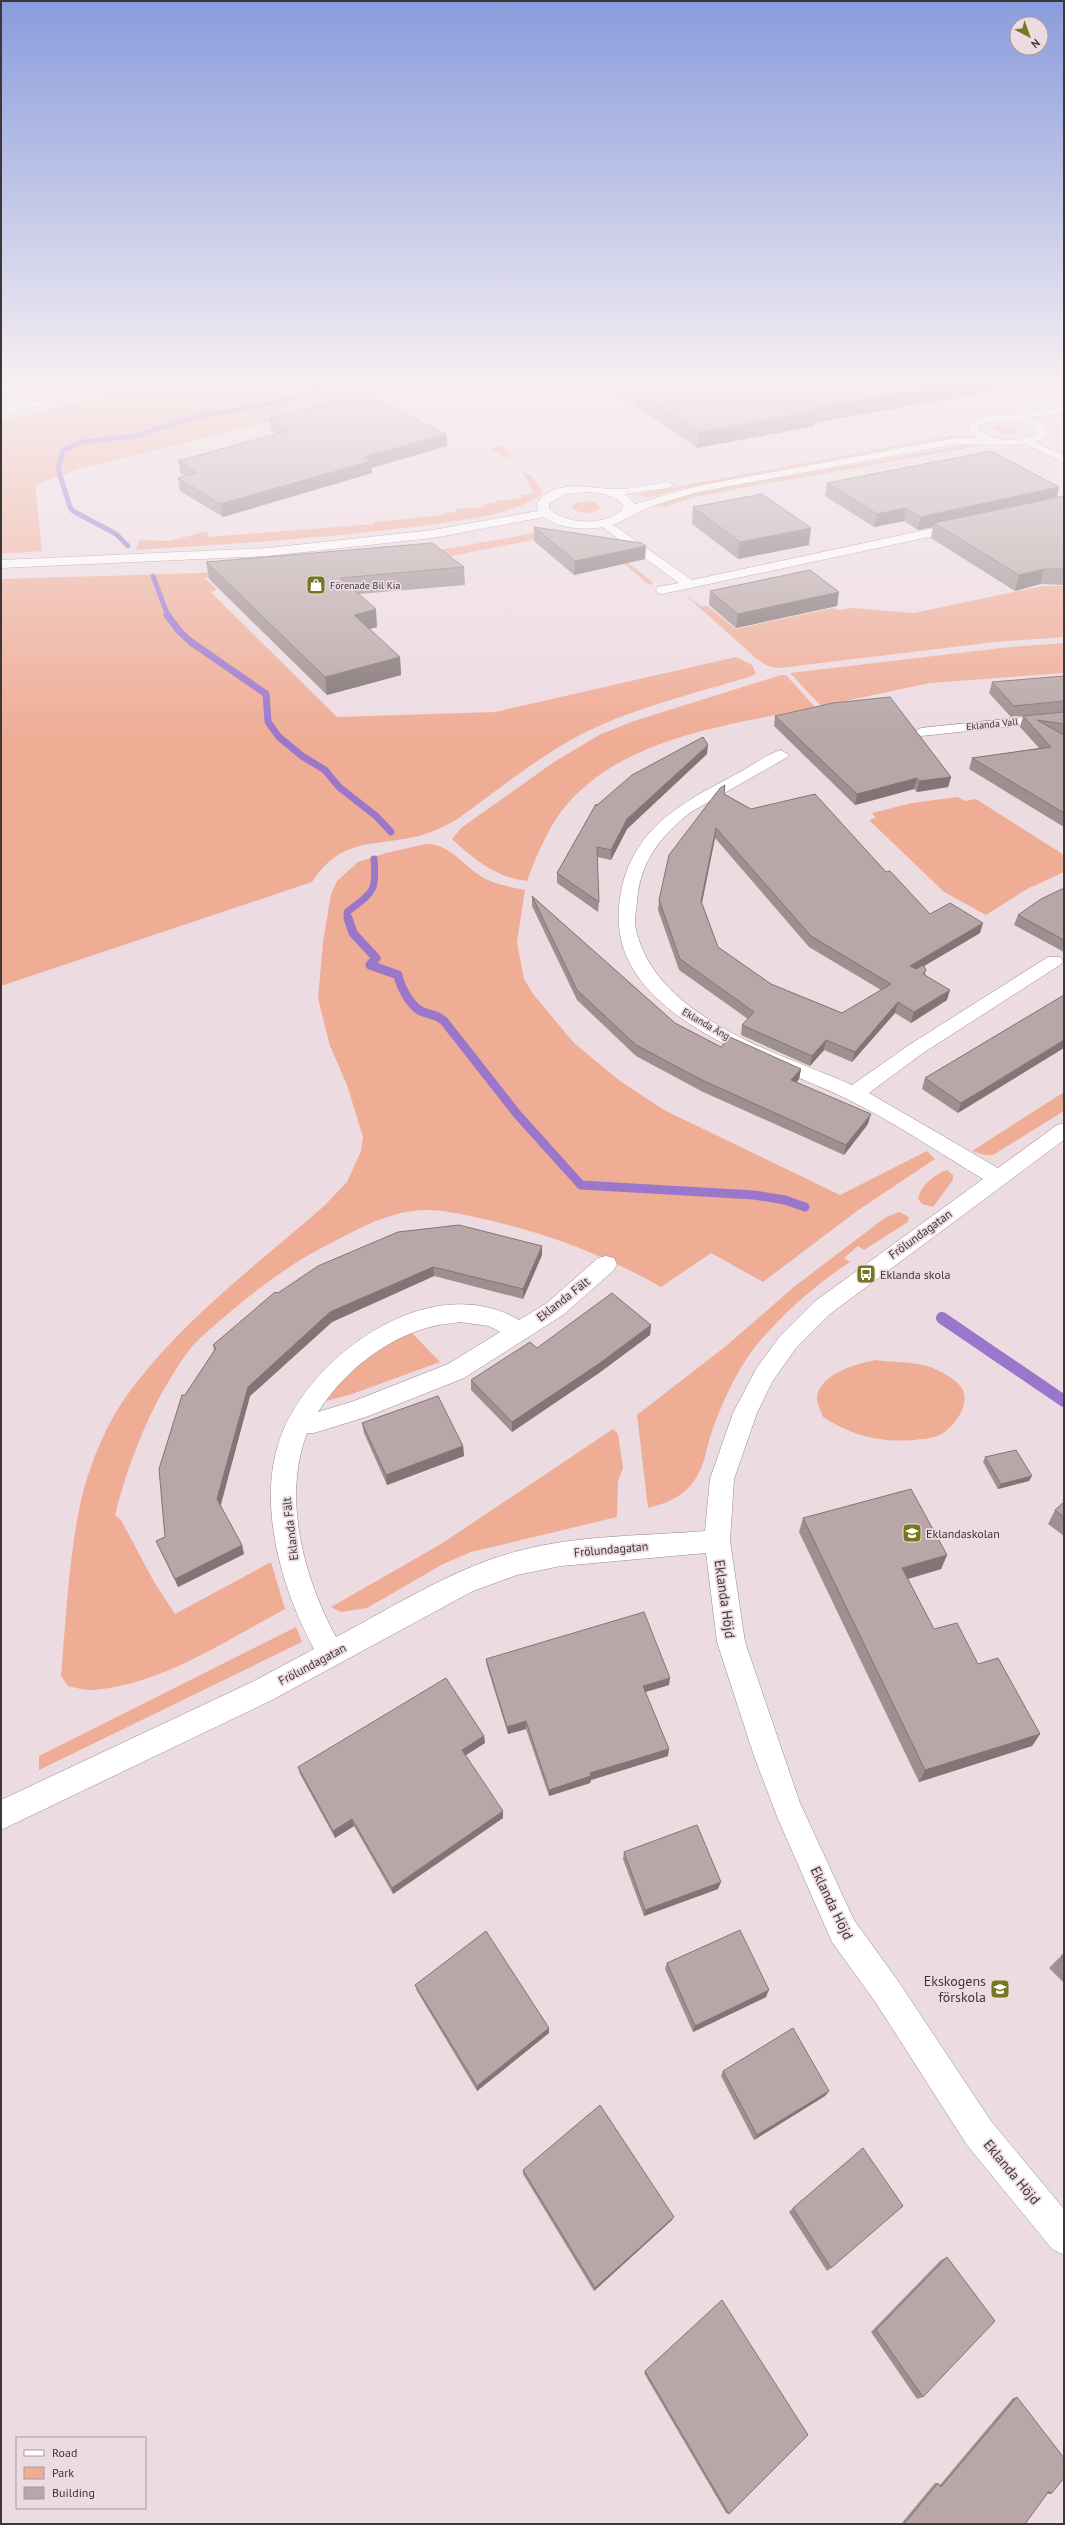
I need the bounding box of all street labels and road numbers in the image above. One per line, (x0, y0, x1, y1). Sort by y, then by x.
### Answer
street label: Eklanda Vall (965, 715, 1019, 733)
street label: Eklanda Äng (680, 1005, 732, 1043)
street label: Frölundagatan (885, 1206, 955, 1262)
street label: Eklanda Fält (533, 1274, 593, 1324)
street label: Eklanda Fält (279, 1497, 301, 1561)
street label: Frölundagatan (573, 1538, 649, 1560)
street label: Eklanda Höjd (711, 1558, 739, 1640)
street label: Frölundagatan (276, 1640, 348, 1688)
street label: Eklanda Höjd (807, 1863, 857, 1943)
street label: Eklanda Höjd (980, 2136, 1044, 2208)

